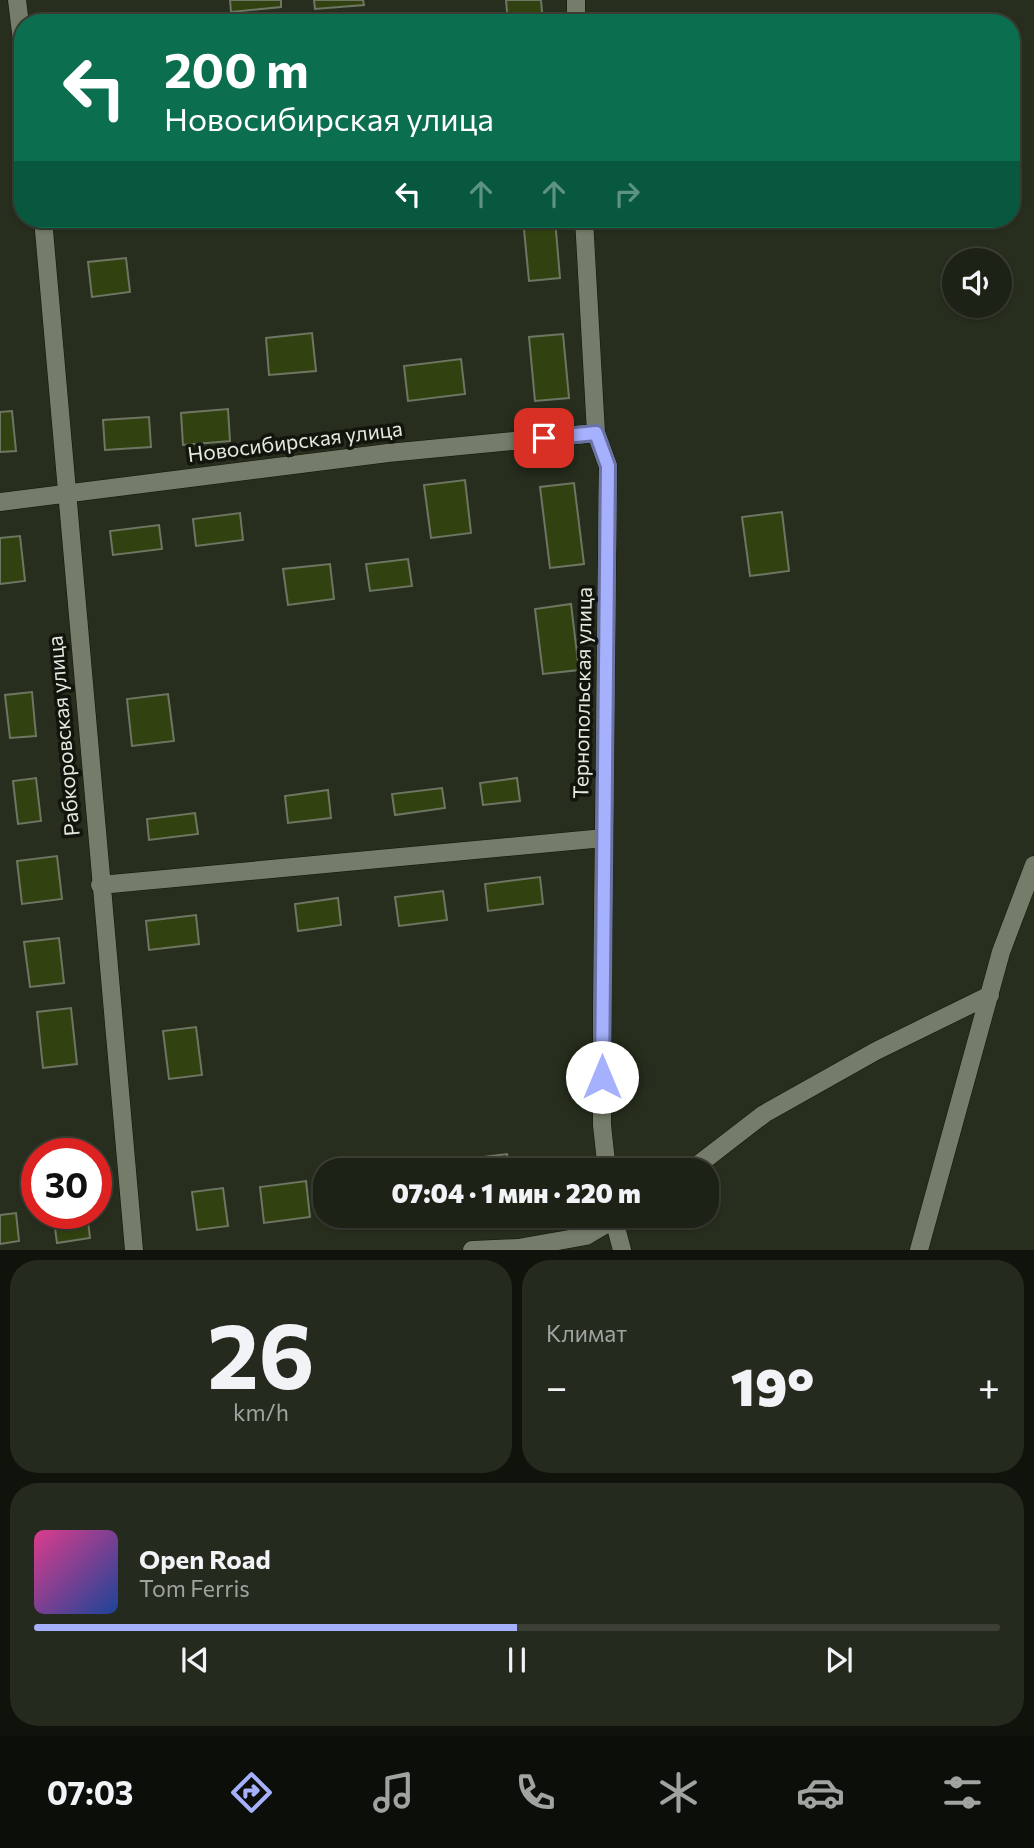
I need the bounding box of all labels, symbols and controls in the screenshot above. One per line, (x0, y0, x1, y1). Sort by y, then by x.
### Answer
text: 200 m (164, 38, 309, 98)
icon: left (49, 42, 140, 133)
text: Новосибирская улица (164, 98, 494, 138)
icon: left (389, 175, 427, 213)
icon: ahead (462, 175, 500, 213)
icon: ahead (535, 175, 573, 213)
icon: right (608, 175, 646, 213)
map controls (942, 248, 1012, 318)
button: sound (942, 248, 1012, 318)
pin (514, 408, 574, 468)
street label: Новосибирская улица (186, 415, 404, 466)
icon: arrive (525, 419, 563, 457)
street label: Тернопольская улица (567, 587, 596, 799)
street label: Рабкоровская улица (41, 635, 84, 837)
position arrow (565, 1040, 639, 1114)
speed limit sign: 30 (21, 1138, 112, 1229)
text: 07:04 · 1 мин · 220 m (391, 1177, 641, 1208)
text: 26 (207, 1296, 315, 1408)
text: Климат (546, 1319, 627, 1347)
text: 19° (731, 1353, 814, 1417)
text: − (546, 1362, 568, 1409)
text: + (978, 1362, 1000, 1409)
text: km/h (233, 1398, 289, 1426)
text: Open Road (139, 1543, 271, 1574)
text: Tom Ferris (139, 1574, 250, 1602)
icon: previous (176, 1641, 214, 1679)
icon: pause (498, 1641, 536, 1679)
icon: next (820, 1641, 858, 1679)
icon: directions (227, 1768, 276, 1817)
icon: music (369, 1768, 418, 1817)
icon: phone (511, 1768, 560, 1817)
icon: climate (654, 1768, 703, 1817)
icon: car (796, 1768, 845, 1817)
icon: filters (938, 1768, 987, 1817)
text: 07:03 (47, 1772, 133, 1812)

